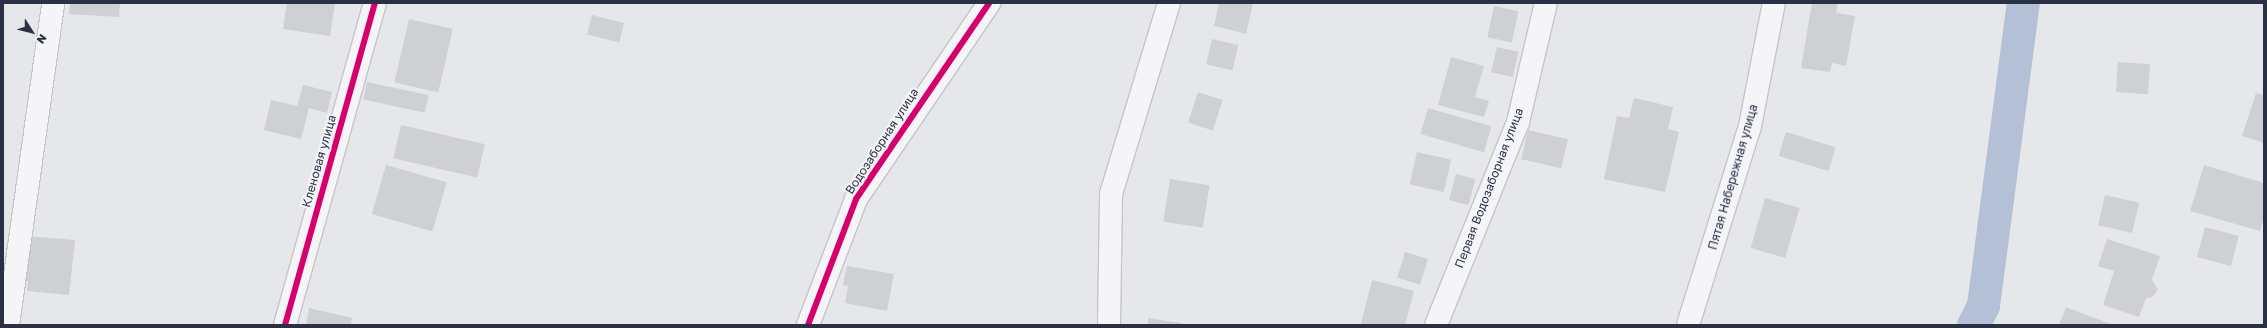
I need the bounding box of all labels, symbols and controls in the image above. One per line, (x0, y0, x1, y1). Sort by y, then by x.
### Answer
north arrow (12, 12, 52, 52)
text: N (34, 32, 50, 47)
street label: Водозаборная улица (842, 85, 922, 197)
street label: Пятая Набережная улица (1705, 102, 1761, 252)
street label: Первая Водозаборная улица (1452, 106, 1526, 270)
street label: Кленовая улица (299, 113, 339, 209)

